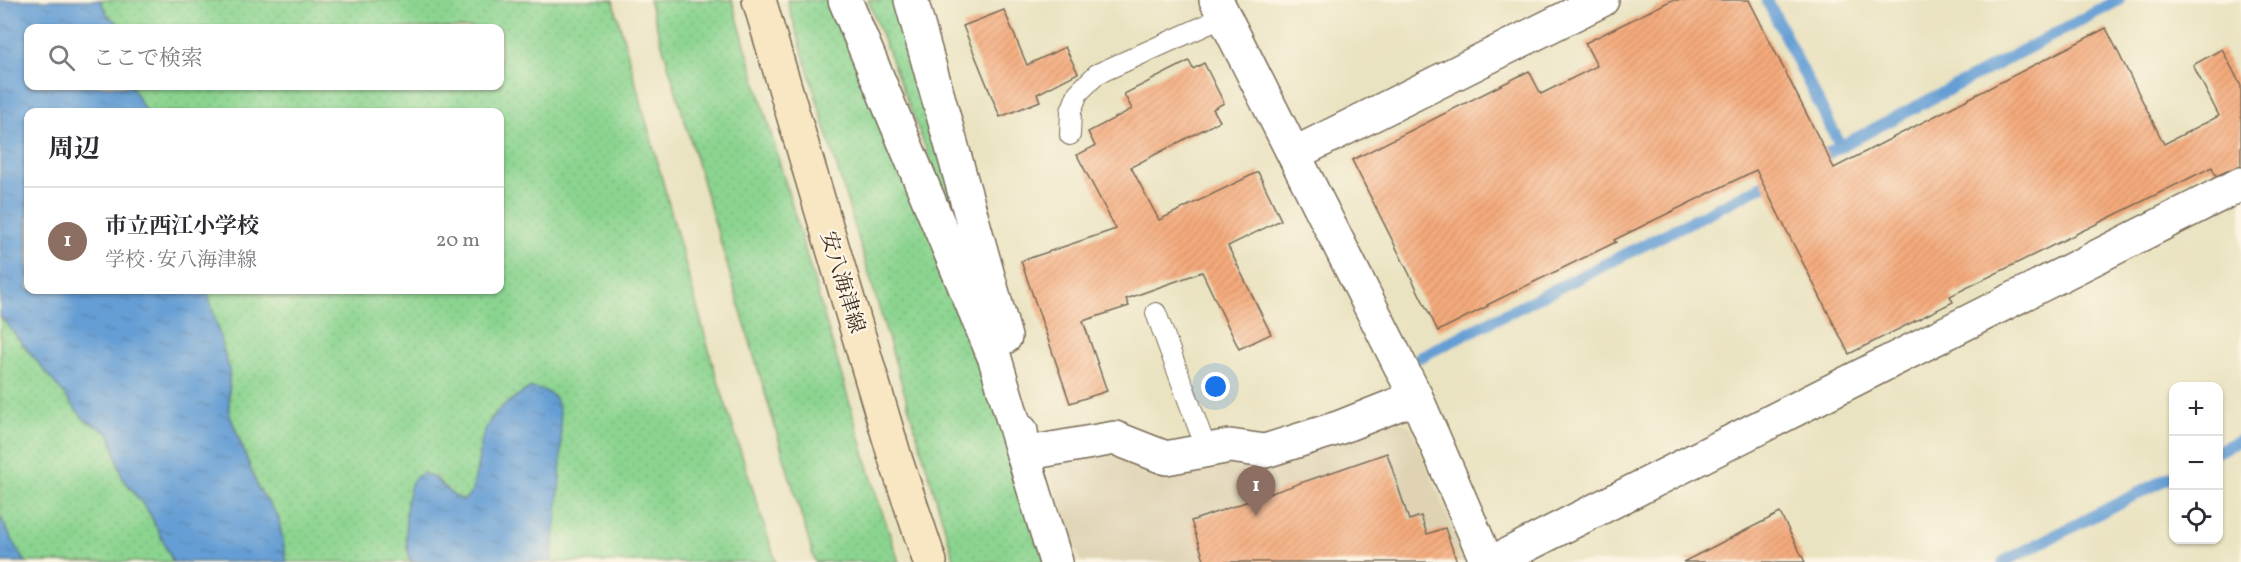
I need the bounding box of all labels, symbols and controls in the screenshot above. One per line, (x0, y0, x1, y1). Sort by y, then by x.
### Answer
search box (24, 24, 504, 90)
icon: search (45, 41, 78, 74)
text: ここで検索 (93, 44, 203, 75)
text: 周辺 (48, 132, 100, 168)
text: 市立西江小学校 (105, 212, 259, 243)
text: 1 (63, 227, 72, 255)
text: 20 m (436, 227, 480, 255)
street label: 安八海津線 (812, 228, 871, 337)
text: 学校 · 安八海津線 (105, 247, 257, 275)
your location (1201, 372, 1230, 401)
map controls (2169, 382, 2223, 544)
button: + (2169, 382, 2223, 436)
button: − (2169, 436, 2223, 490)
pin: 1 (1236, 466, 1276, 516)
button: locate (2169, 490, 2223, 544)

